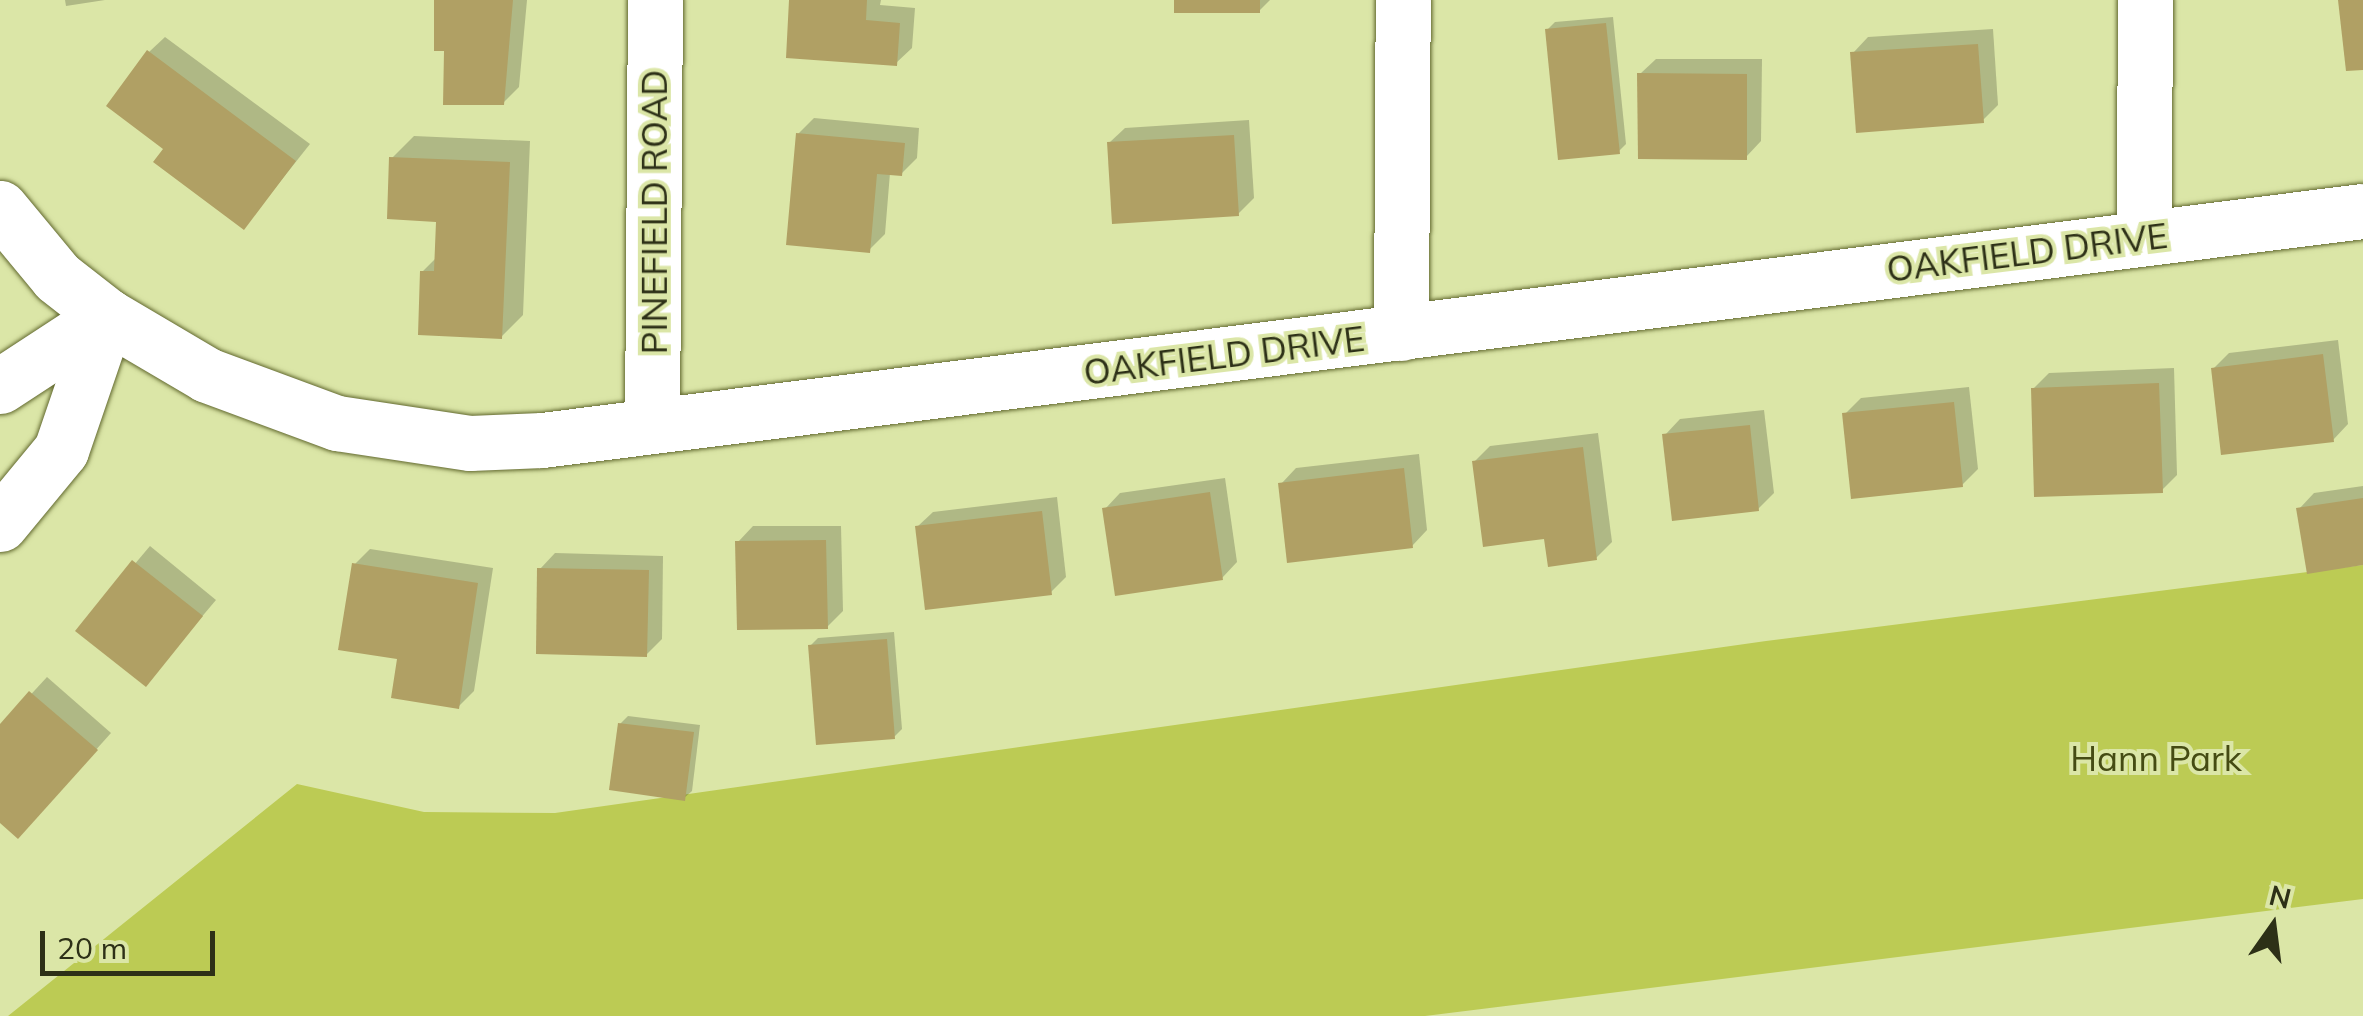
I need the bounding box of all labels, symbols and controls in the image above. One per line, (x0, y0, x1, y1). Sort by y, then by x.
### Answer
street label: PINEFIELD ROAD (633, 70, 675, 354)
street label: OAKFIELD DRIVE (1884, 214, 2170, 290)
street label: OAKFIELD DRIVE (1081, 317, 1367, 393)
park label: Hann Park (2070, 737, 2242, 779)
north arrow (2223, 876, 2323, 976)
text: N (2266, 877, 2295, 916)
scale bar (45, 911, 220, 973)
text: 20 m (57, 929, 127, 967)

